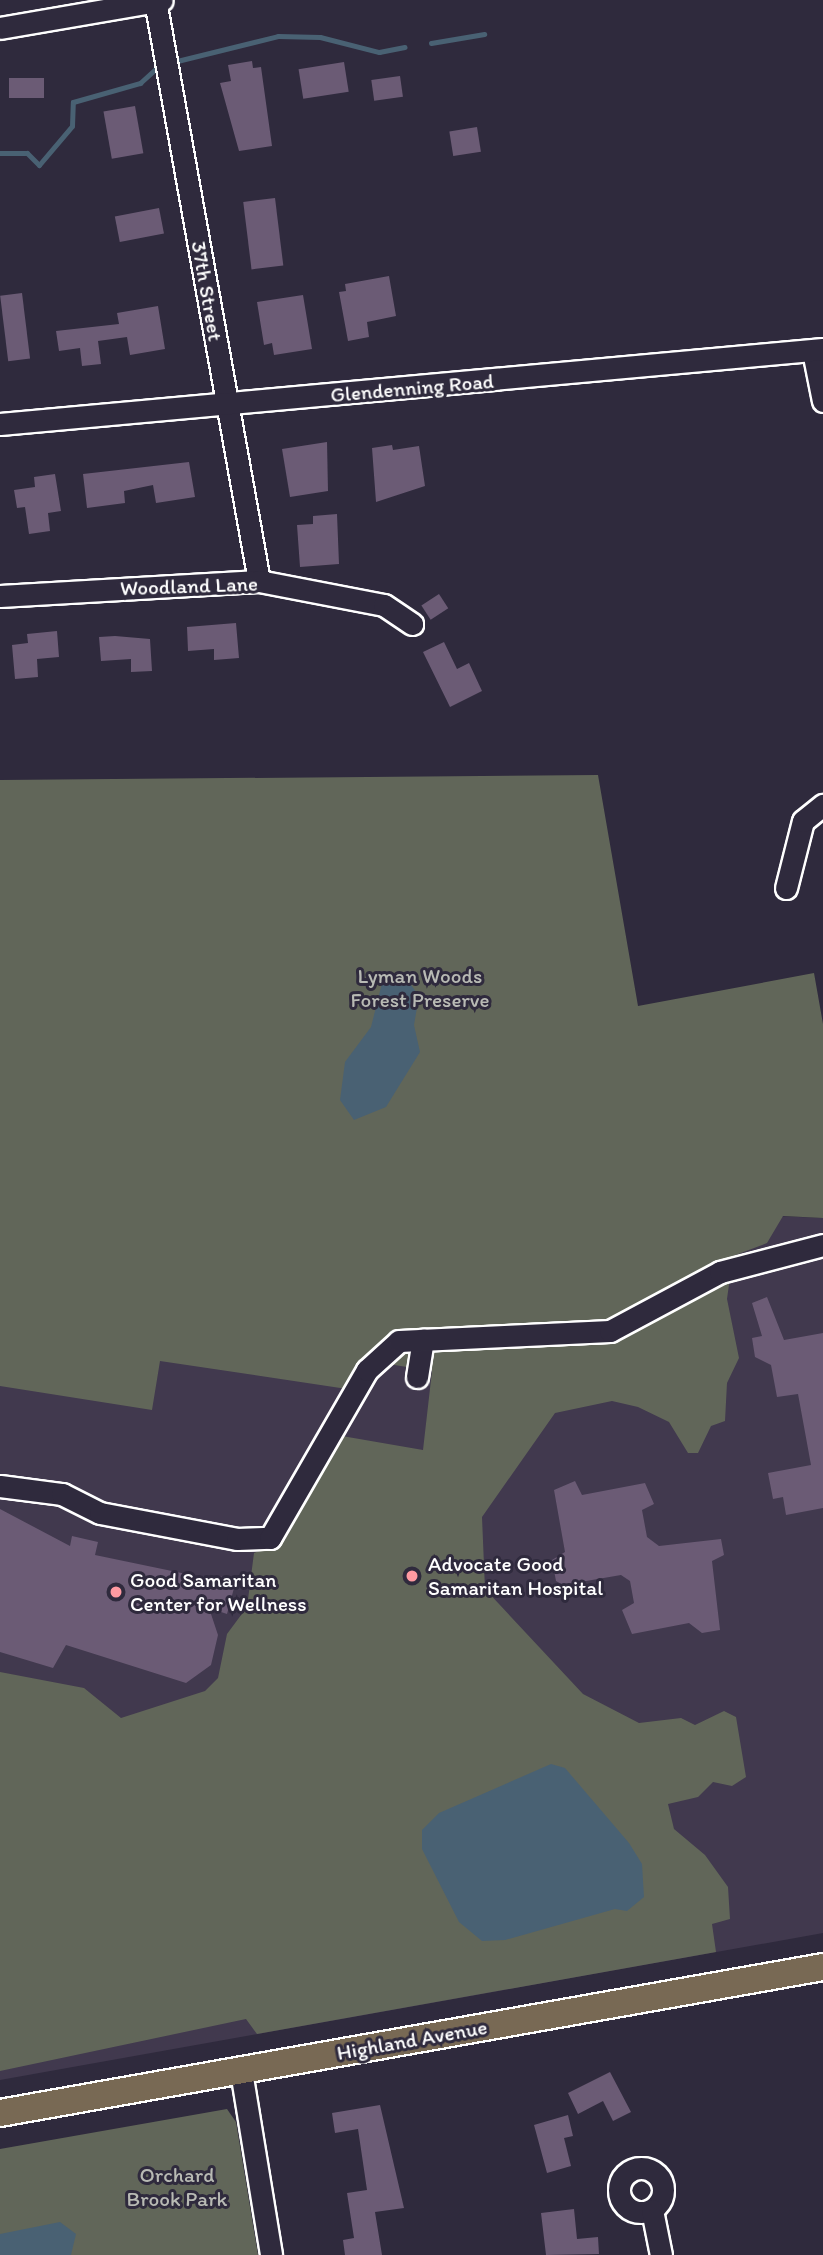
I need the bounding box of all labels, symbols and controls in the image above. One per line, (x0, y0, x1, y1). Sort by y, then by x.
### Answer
street label: 37th Street (186, 239, 228, 343)
street label: Glendenning Road (329, 368, 495, 408)
street label: Woodland Lane (119, 571, 259, 601)
park label: Lyman Woods Forest Preserve (351, 963, 489, 1013)
place label: Advocate Good Samaritan Hospital (428, 1551, 603, 1601)
marker: Advocate Good Samaritan Hospital (402, 1566, 422, 1586)
place label: Good Samaritan Center for Wellness (130, 1567, 307, 1617)
marker: Good Samaritan Center for Wellness (108, 1584, 124, 1600)
street label: Highland Avenue (335, 2014, 489, 2066)
park label: Orchard Brook Park (127, 2162, 227, 2212)

